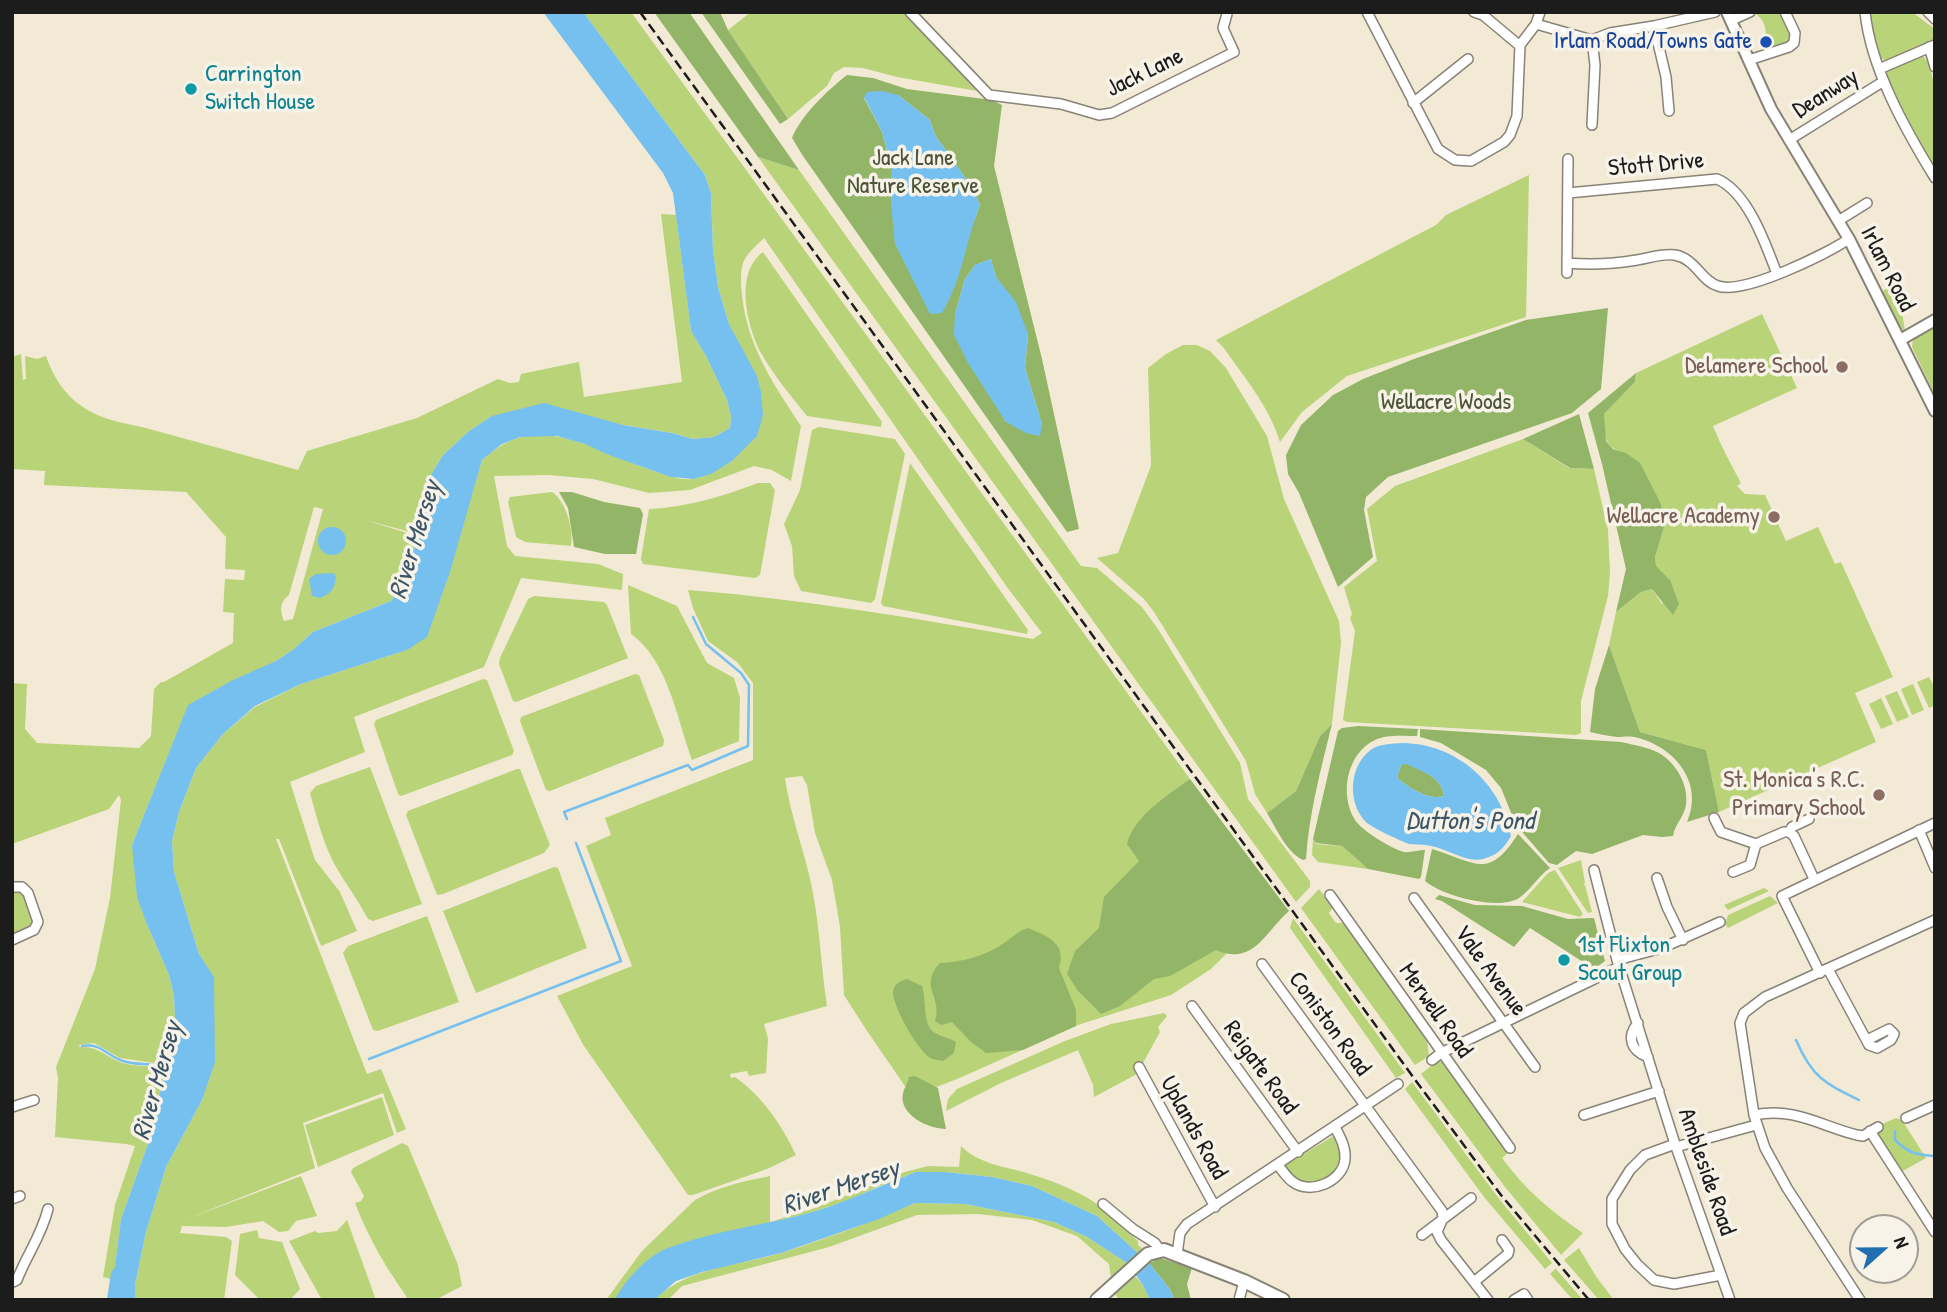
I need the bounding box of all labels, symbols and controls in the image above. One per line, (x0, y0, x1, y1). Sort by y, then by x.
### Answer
place label: Irlam Road/Towns Gate (1554, 28, 1752, 56)
marker: Irlam Road/Towns Gate (1758, 34, 1774, 50)
street label: Jack Lane (1102, 42, 1188, 104)
place label: Carrington Switch House (205, 61, 315, 117)
street label: Deanway (1788, 63, 1864, 125)
marker: Carrington Switch House (183, 81, 199, 97)
park label: Jack Lane Nature Reserve (847, 145, 979, 201)
street label: Stott Drive (1607, 146, 1705, 184)
street label: Irlam Road (1853, 222, 1921, 316)
place label: Delamere School (1685, 353, 1828, 381)
marker: Delamere School (1834, 359, 1850, 375)
park label: Wellacre Woods (1381, 389, 1511, 417)
water label: River Mersey (383, 477, 449, 603)
place label: Wellacre Academy (1606, 503, 1760, 531)
marker: Wellacre Academy (1766, 509, 1782, 525)
place label: St. Monica's R.C. Primary School (1723, 767, 1865, 823)
marker: St. Monica's R.C. Primary School (1871, 787, 1887, 803)
water label: Dutton's Pond (1406, 806, 1534, 838)
street label: Vale Avenue (1447, 920, 1533, 1022)
place label: 1st Flixton Scout Group (1578, 932, 1682, 988)
marker: 1st Flixton Scout Group (1556, 952, 1572, 968)
street label: Merwell Road (1392, 958, 1478, 1064)
street label: Coniston Road (1282, 966, 1376, 1082)
street label: Reigate Road (1216, 1016, 1304, 1120)
water label: River Mersey (126, 1018, 190, 1144)
street label: Uplands Road (1153, 1071, 1233, 1185)
street label: Ambleside Road (1671, 1105, 1741, 1239)
water label: River Mersey (778, 1153, 904, 1223)
north arrow (1849, 1214, 1919, 1284)
text: N (1888, 1233, 1916, 1252)

